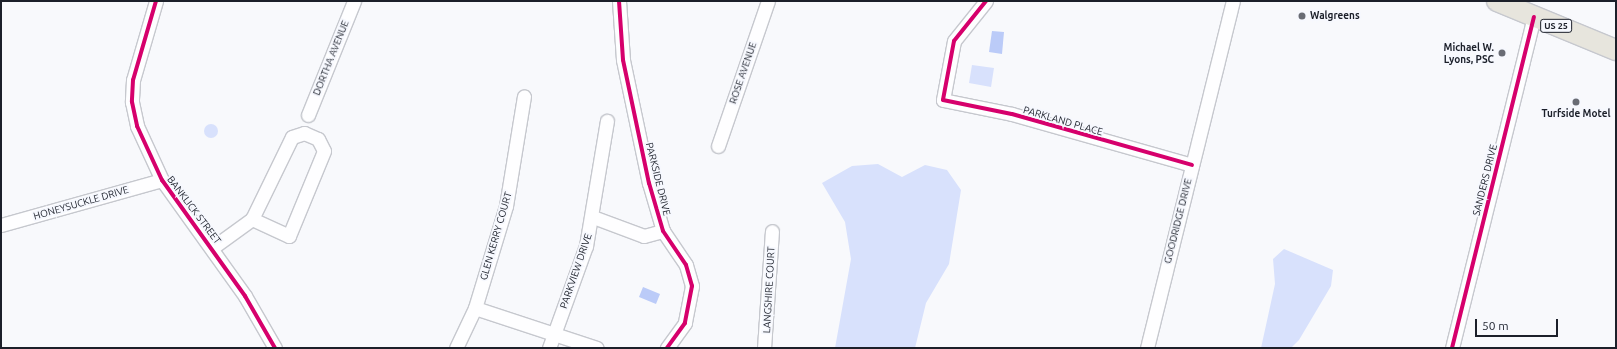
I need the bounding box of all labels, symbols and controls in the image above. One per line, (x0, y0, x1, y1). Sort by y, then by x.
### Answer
place label: Walgreens (1310, 10, 1360, 22)
marker: Walgreens (1297, 11, 1307, 21)
street label: DORTHA AVENUE (310, 19, 352, 97)
road number: US 25 (1540, 19, 1572, 33)
street label: ROSE AVENUE (727, 40, 759, 106)
place label: Michael W. Lyons, PSC (1443, 41, 1494, 64)
marker: Michael W. Lyons, PSC (1497, 48, 1507, 58)
marker: Turfside Motel (1571, 97, 1581, 107)
street label: PARKLAND PLACE (1022, 104, 1104, 138)
place label: Turfside Motel (1542, 108, 1610, 120)
street label: PARKSIDE DRIVE (643, 141, 673, 217)
street label: SANDERS DRIVE (1470, 143, 1500, 217)
street label: BANKLICK STREET (165, 174, 223, 246)
street label: GOODRIDGE DRIVE (1162, 177, 1194, 265)
street label: HONEYSUCKLE DRIVE (32, 184, 130, 222)
street label: GLEN KERRY COURT (478, 190, 514, 282)
street label: PARKVIEW DRIVE (558, 232, 594, 310)
street label: LANGSHIRE COURT (761, 246, 777, 334)
scale bar (1477, 311, 1560, 337)
text: 50 m (1482, 319, 1509, 332)

